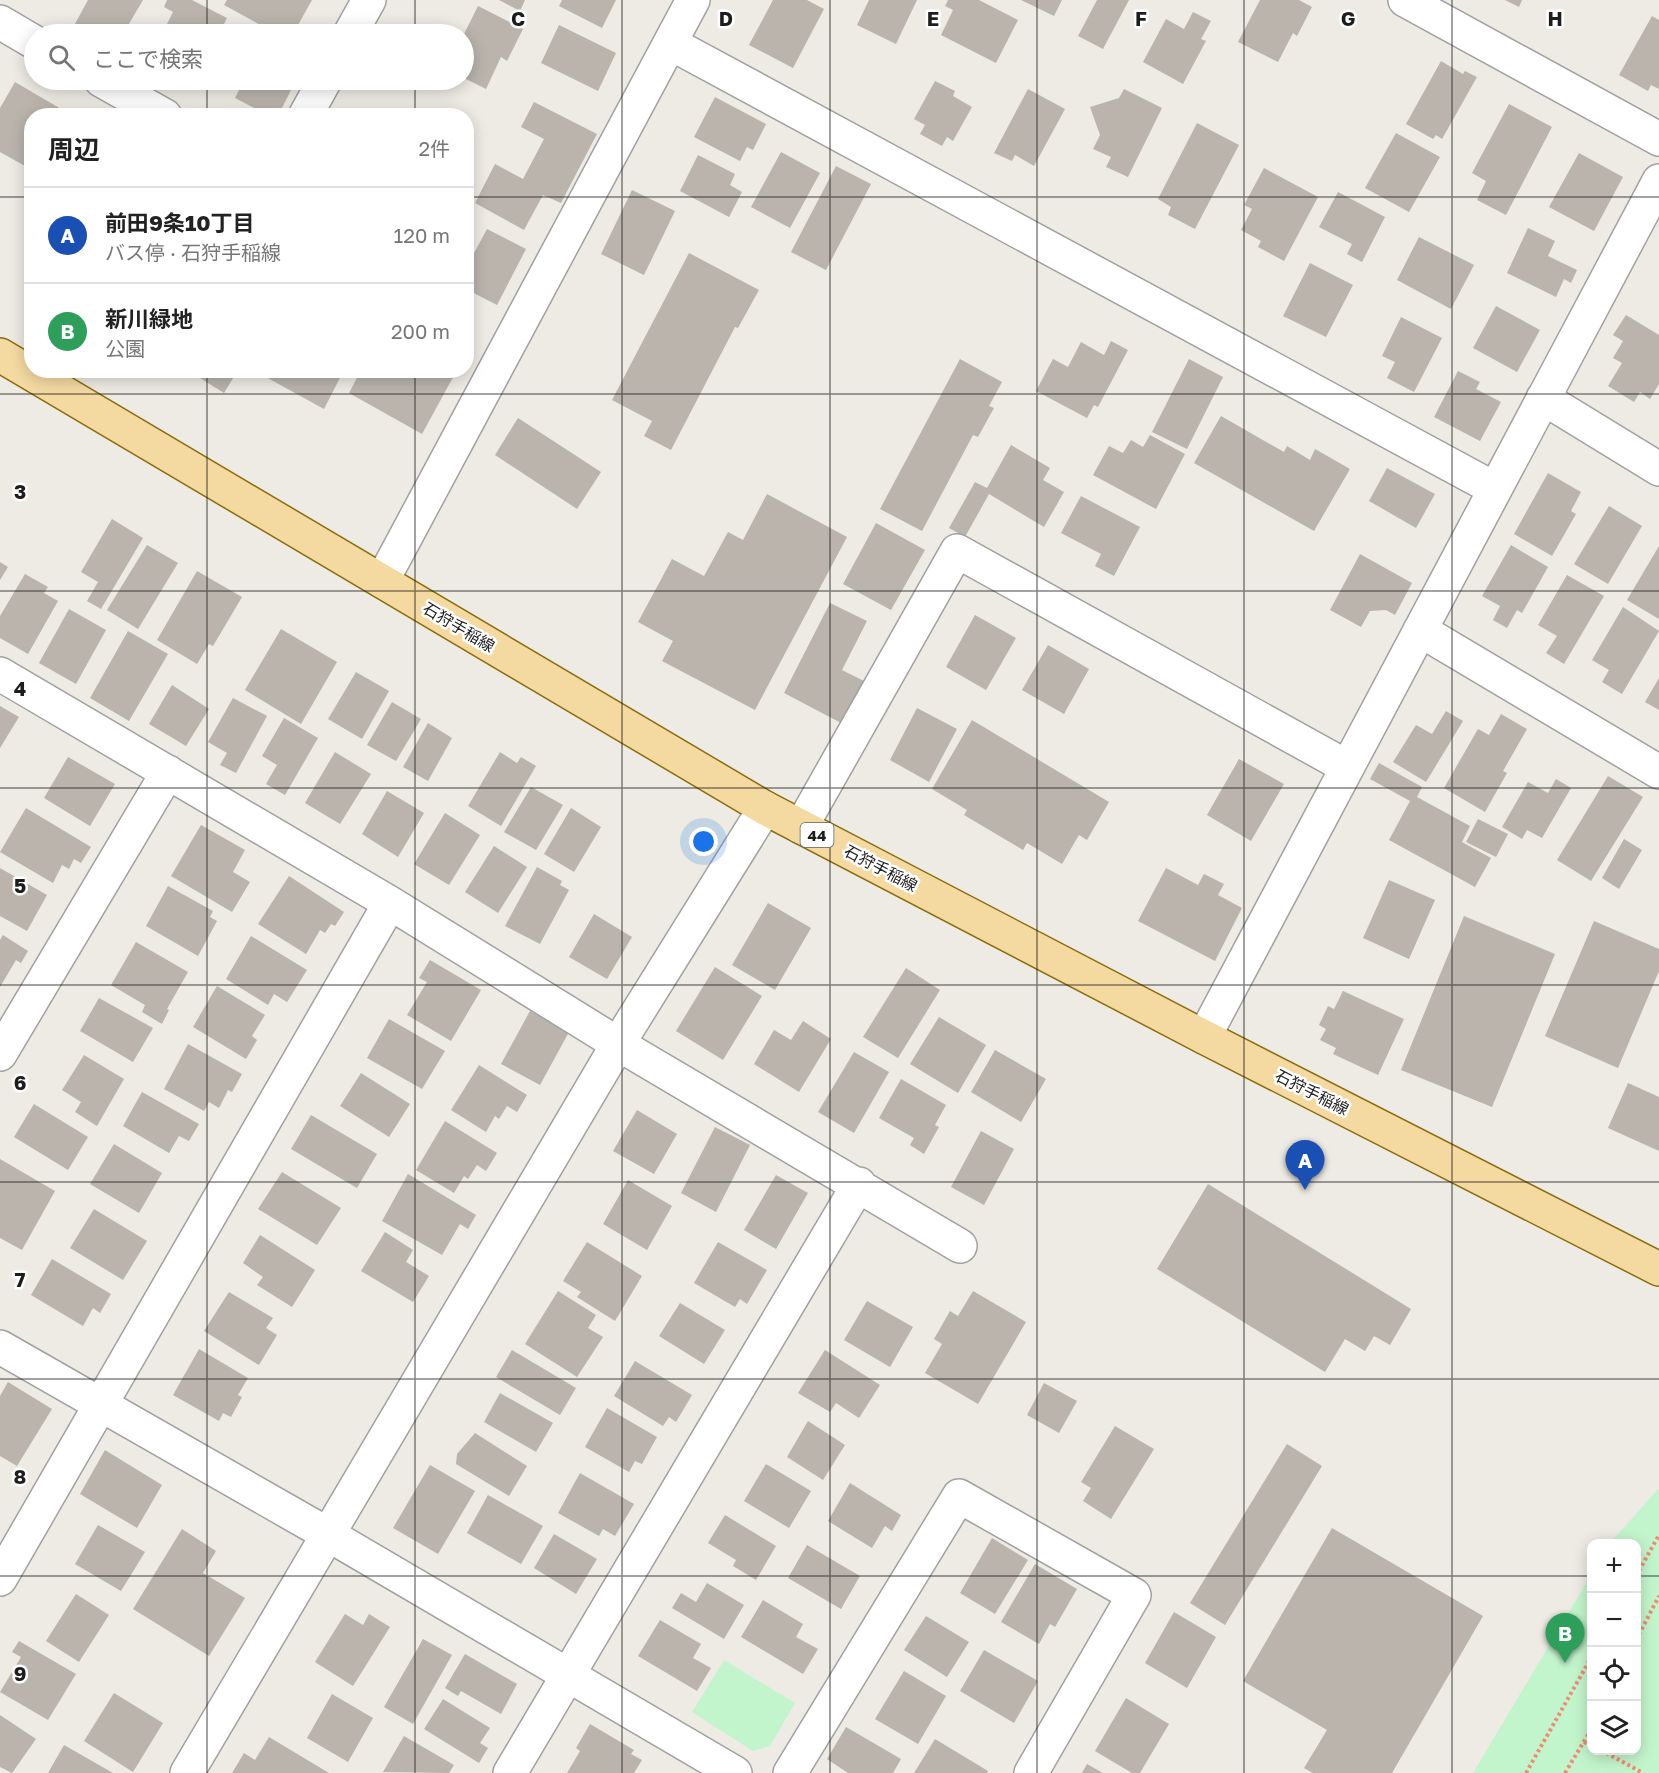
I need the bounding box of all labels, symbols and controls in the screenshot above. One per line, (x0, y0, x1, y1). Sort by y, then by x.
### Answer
text: C (511, 6, 525, 30)
text: D (719, 6, 733, 30)
text: E (927, 6, 939, 30)
text: F (1135, 6, 1147, 30)
text: G (1341, 6, 1355, 30)
text: H (1547, 6, 1563, 30)
search box (24, 24, 474, 90)
icon: search (45, 41, 78, 74)
text: ここで検索 (93, 45, 203, 72)
text: 周辺 (48, 134, 100, 165)
text: 2件 (418, 136, 450, 160)
text: 前田9条10丁目 (105, 209, 255, 236)
text: A (60, 223, 75, 247)
text: 120 m (394, 223, 450, 247)
text: バス停 · 石狩手稲線 (105, 240, 281, 264)
text: 新川緑地 (105, 305, 193, 332)
text: B (60, 319, 75, 343)
text: 200 m (391, 319, 450, 343)
text: 公園 (105, 336, 145, 360)
text: 3 (14, 479, 26, 503)
street label: 石狩手稲線 (420, 598, 498, 656)
text: 4 (14, 676, 26, 700)
road number: 44 (800, 823, 834, 847)
your location (689, 827, 718, 856)
street label: 石狩手稲線 (841, 840, 921, 896)
text: 5 (14, 873, 26, 897)
street label: 石狩手稲線 (1272, 1065, 1352, 1119)
text: 6 (14, 1070, 26, 1094)
pin: A (1286, 1140, 1324, 1190)
text: 7 (15, 1267, 26, 1291)
text: 8 (14, 1464, 26, 1488)
map controls (1587, 1539, 1641, 1755)
button: + (1587, 1539, 1641, 1593)
button: − (1587, 1593, 1641, 1647)
pin: B (1546, 1614, 1584, 1663)
button: locate (1587, 1647, 1641, 1701)
text: 9 (14, 1661, 26, 1685)
button: layers (1587, 1701, 1641, 1755)

